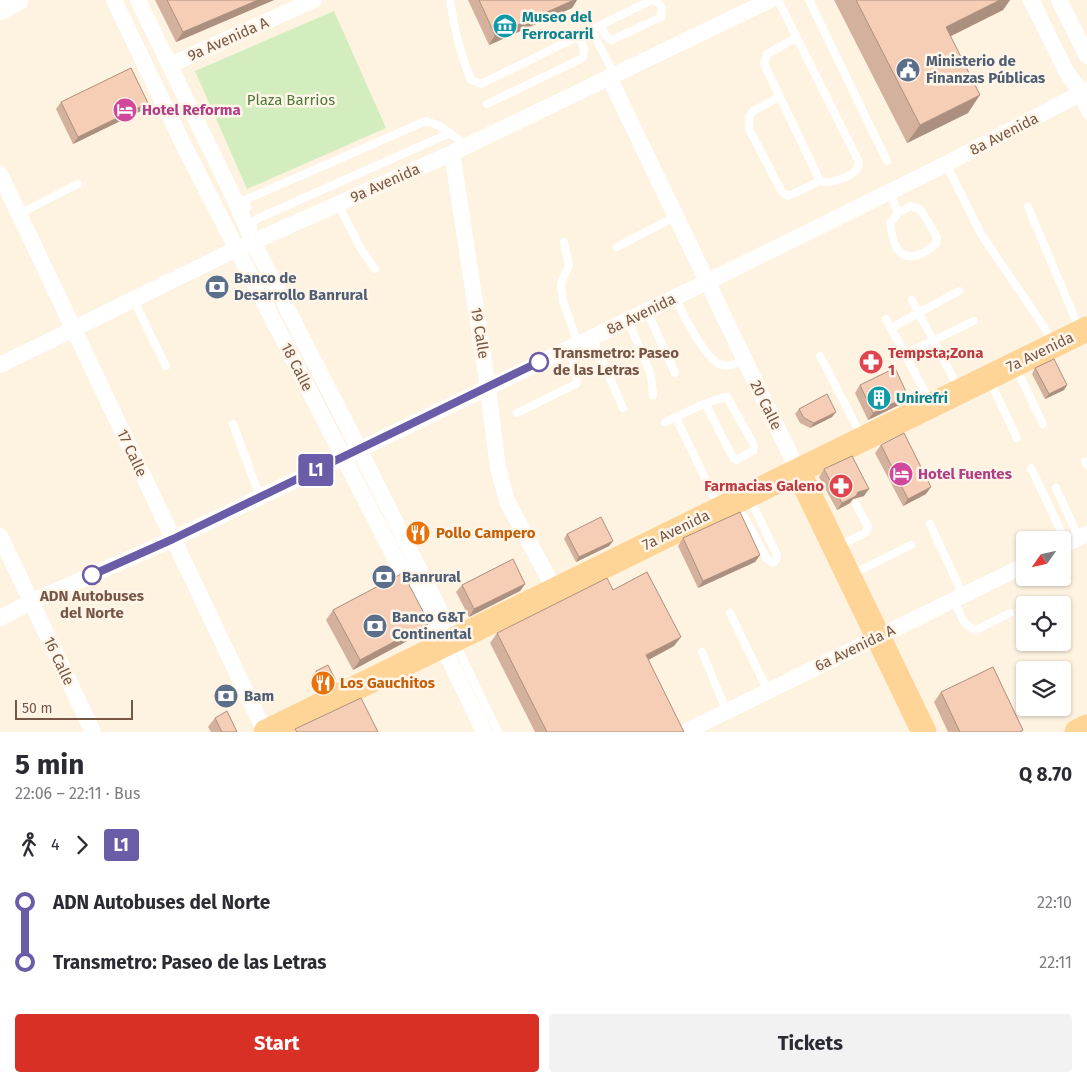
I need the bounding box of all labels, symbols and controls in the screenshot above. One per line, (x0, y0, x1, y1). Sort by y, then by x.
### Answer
place label: Museo del Ferrocarril (522, 8, 594, 43)
street label: 9a Avenida A (185, 13, 272, 65)
museum icon: Museo del Ferrocarril (492, 13, 518, 39)
place label: Ministerio de Finanzas Públicas (926, 52, 1045, 87)
public building icon: Ministerio de Finanzas Públicas (895, 57, 921, 83)
park label: Plaza Barrios (247, 91, 335, 109)
hotel icon: Hotel Reforma (112, 97, 138, 123)
place label: Hotel Reforma (142, 101, 241, 119)
street label: 8a Avenida (967, 109, 1041, 159)
street label: 9a Avenida (347, 160, 423, 206)
place label: Banco de Desarrollo Banrural (234, 269, 368, 304)
bank icon: Banco de Desarrollo Banrural (204, 274, 230, 300)
street label: 8a Avenida (604, 290, 678, 338)
street label: 19 Calle (467, 306, 493, 360)
street label: 7a Avenida (1003, 328, 1077, 376)
street label: 18 Calle (277, 340, 317, 394)
place label: Transmetro: Paseo de las Letras (553, 344, 679, 379)
place label: Tempsta;Zona 1 (888, 344, 983, 379)
pharmacy icon: Tempsta;Zona 1 (858, 349, 884, 375)
marker: Transmetro: Paseo de las Letras (529, 352, 549, 372)
street label: 20 Calle (746, 377, 786, 433)
building icon: Unirefri (866, 385, 892, 411)
place label: Unirefri (896, 389, 948, 407)
street label: 17 Calle (113, 426, 151, 480)
line badge: L1 (294, 454, 338, 486)
text: L1 (308, 459, 324, 481)
hotel icon: Hotel Fuentes (888, 461, 914, 487)
place label: Hotel Fuentes (918, 465, 1012, 483)
pharmacy icon: Farmacias Galeno (828, 473, 854, 499)
place label: Farmacias Galeno (704, 477, 824, 495)
street label: 7a Avenida (639, 506, 713, 554)
restaurant icon: Pollo Campero (405, 520, 431, 546)
place label: Pollo Campero (436, 524, 536, 542)
north arrow (1016, 531, 1071, 586)
map controls (1016, 531, 1071, 716)
bank icon: Banrural (371, 564, 397, 590)
marker: ADN Autobuses del Norte (82, 565, 102, 585)
place label: Banrural (402, 568, 461, 586)
place label: ADN Autobuses del Norte (39, 587, 144, 622)
button: locate (1016, 596, 1071, 651)
place label: Banco G&T Continental (392, 608, 472, 643)
bank icon: Banco G&T Continental (362, 613, 388, 639)
street label: 6a Avenida A (812, 621, 898, 675)
street label: 16 Calle (40, 634, 78, 688)
button: layers (1016, 661, 1071, 716)
restaurant icon: Los Gauchitos (310, 670, 336, 696)
place label: Los Gauchitos (340, 674, 435, 692)
bank icon: Bam (213, 683, 239, 709)
place label: Bam (244, 687, 274, 705)
scale bar (15, 697, 132, 720)
text: 50 m (22, 700, 53, 717)
text: 5 min (15, 748, 84, 781)
text: Q 8.70 (1019, 763, 1072, 786)
text: 22:06 – 22:11 · Bus (15, 784, 140, 803)
icon: walk (15, 831, 43, 859)
icon: forward (68, 831, 96, 859)
text: L1 (114, 834, 129, 856)
text: 4 (51, 835, 60, 854)
text: ADN Autobuses del Norte (53, 891, 270, 914)
text: 22:10 (1037, 893, 1072, 912)
text: Transmetro: Paseo de las Letras (53, 951, 326, 974)
text: 22:11 (1039, 953, 1072, 972)
button: Start (15, 1014, 539, 1072)
button: Tickets (549, 1014, 1072, 1072)

